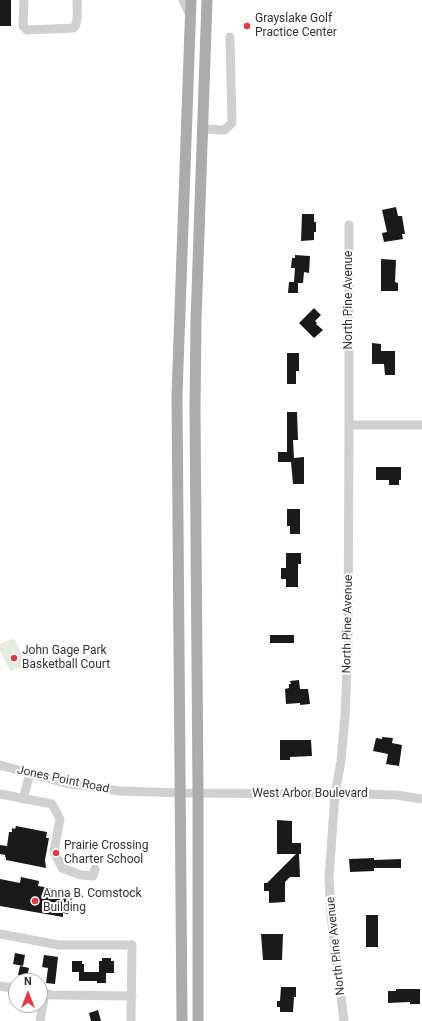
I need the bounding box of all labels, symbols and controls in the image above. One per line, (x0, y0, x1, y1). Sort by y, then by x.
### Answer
place label: Grayslake Golf Practice Center (255, 12, 337, 40)
marker: Grayslake Golf Practice Center (242, 21, 252, 31)
street label: North Pine Avenue (342, 251, 356, 349)
street label: North Pine Avenue (340, 574, 356, 674)
place label: John Gage Park Basketball Court (22, 644, 110, 672)
marker: John Gage Park Basketball Court (9, 653, 19, 663)
street label: Jones Point Road (16, 763, 110, 797)
street label: West Arbor Boulevard (252, 787, 368, 801)
place label: Prairie Crossing Charter School (64, 839, 148, 867)
marker: Prairie Crossing Charter School (51, 848, 61, 858)
place label: Anna B. Comstock Building (43, 887, 142, 915)
marker: Anna B. Comstock Building (30, 896, 40, 906)
street label: North Pine Avenue (324, 896, 348, 996)
north arrow (8, 973, 48, 1013)
text: N (24, 975, 32, 988)

